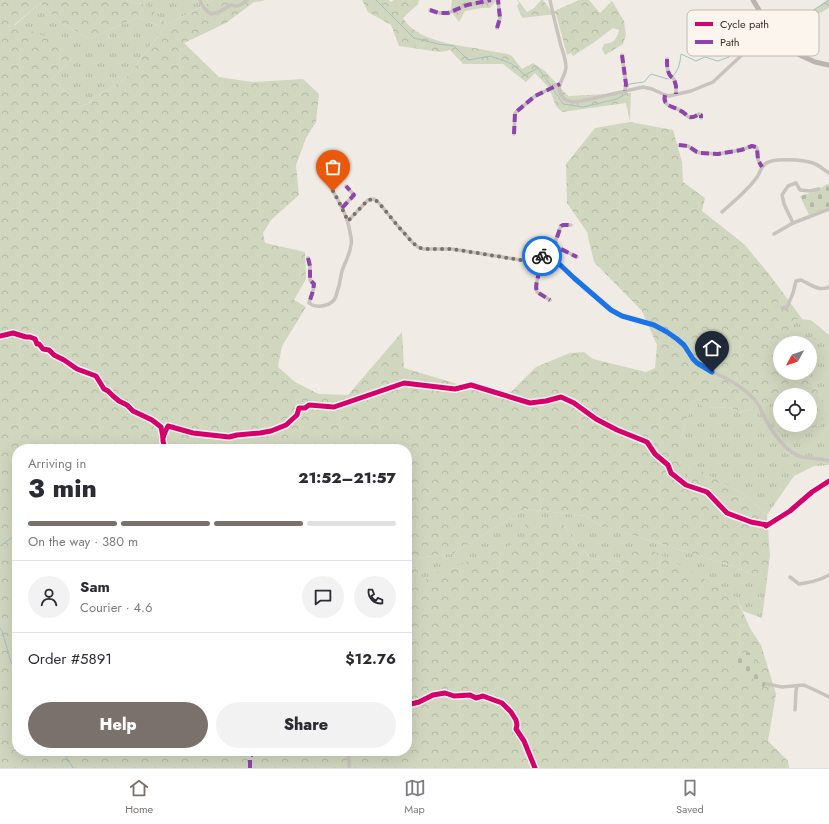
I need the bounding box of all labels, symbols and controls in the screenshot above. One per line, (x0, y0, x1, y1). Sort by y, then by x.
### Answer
legend (687, 10, 819, 56)
text: Cycle path (720, 16, 769, 32)
text: Path (720, 34, 739, 50)
pin (316, 150, 350, 191)
icon: bag (322, 156, 344, 178)
courier (522, 236, 562, 276)
icon: bike (531, 245, 553, 267)
pin (695, 331, 729, 372)
north arrow (773, 336, 817, 380)
map controls (773, 336, 817, 432)
icon: home (701, 337, 723, 359)
button: locate (773, 388, 817, 432)
text: Arriving in (28, 454, 86, 473)
text: 21:52–21:57 (298, 467, 396, 489)
text: 3 min (28, 469, 97, 507)
text: On the way · 380 m (28, 532, 138, 551)
button: person (28, 576, 70, 618)
text: Sam (80, 576, 110, 598)
button: chat (302, 576, 344, 618)
button: phone (354, 576, 396, 618)
text: Courier · 4.6 (80, 598, 153, 617)
text: Order #5891 (28, 648, 112, 670)
text: $12.76 (345, 648, 396, 670)
button: Help (28, 702, 208, 748)
button: Share (216, 702, 396, 748)
tab: Home (125, 777, 153, 817)
tab: Map (404, 777, 426, 817)
tab: Saved (676, 777, 704, 817)

